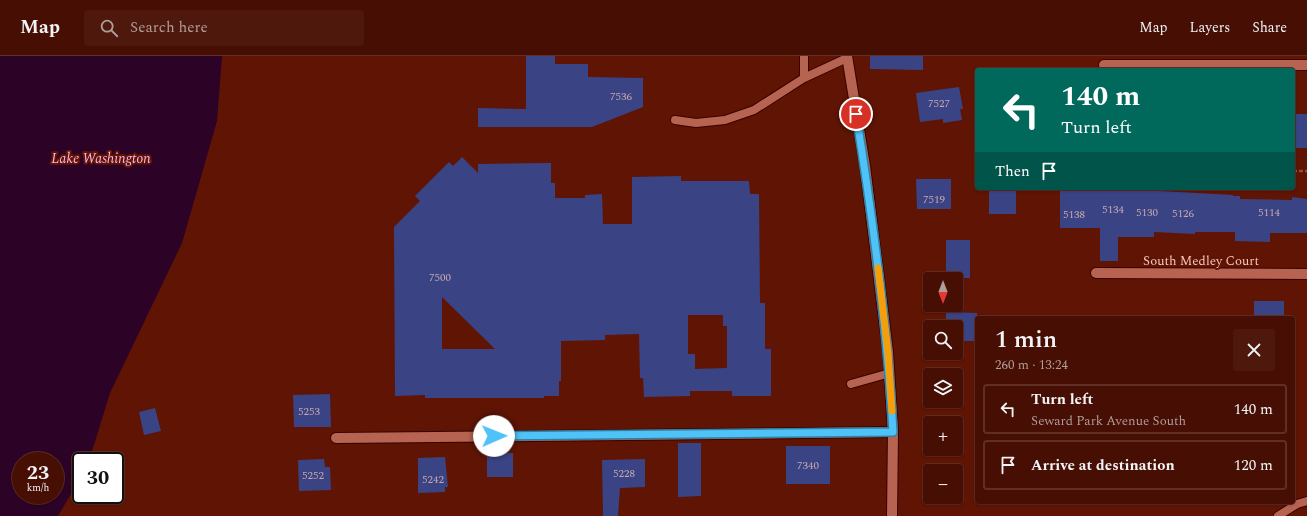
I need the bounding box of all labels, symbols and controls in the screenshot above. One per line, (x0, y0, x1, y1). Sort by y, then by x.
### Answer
search box (84, 10, 364, 46)
text: Map (20, 13, 60, 42)
text: Search here (130, 16, 208, 39)
icon: search (98, 17, 120, 39)
text: Map (1139, 17, 1168, 38)
text: Layers (1190, 17, 1230, 38)
text: Share (1252, 17, 1287, 38)
text: 140 m (1061, 75, 1140, 118)
icon: left (995, 84, 1047, 136)
house number: 7536 (610, 88, 632, 105)
house number: 7527 (928, 95, 950, 112)
pin (839, 97, 873, 131)
icon: arrive (845, 103, 867, 125)
text: Turn left (1061, 114, 1132, 141)
water label: Lake Washington (51, 148, 151, 169)
text: Then (995, 160, 1030, 183)
icon: arrive (1038, 160, 1060, 182)
house number: 7519 (923, 191, 945, 208)
house number: 5134 (1102, 201, 1124, 218)
house number: 5130 (1136, 204, 1158, 221)
house number: 5114 (1258, 204, 1280, 221)
house number: 5126 (1172, 205, 1194, 222)
house number: 5138 (1063, 206, 1085, 223)
street label: South Medley Court (1143, 251, 1259, 271)
house number: 7500 (429, 269, 451, 286)
north arrow (923, 272, 963, 312)
map controls (923, 272, 963, 504)
button: search (923, 320, 963, 360)
text: 1 min (995, 322, 1057, 358)
button: close (1233, 329, 1275, 371)
text: 260 m · 13:24 (995, 355, 1068, 375)
button: layers (923, 368, 963, 408)
text: Turn left (1031, 388, 1093, 411)
icon: left (997, 398, 1019, 420)
text: 140 m (1234, 398, 1273, 421)
house number: 5253 (298, 403, 320, 420)
text: Seward Park Avenue South (1031, 411, 1186, 431)
position arrow (473, 415, 515, 457)
button: + (923, 416, 963, 456)
speed limit sign: 30 (72, 452, 124, 504)
icon: arrive (997, 454, 1019, 476)
text: Arrive at destination (1031, 454, 1175, 477)
text: 120 m (1234, 454, 1273, 477)
house number: 7340 (797, 457, 819, 474)
text: 23 (27, 458, 49, 488)
button: − (923, 464, 963, 504)
house number: 5228 (613, 465, 635, 482)
house number: 5252 (302, 467, 324, 484)
house number: 5242 (422, 471, 444, 488)
text: km/h (27, 480, 49, 496)

